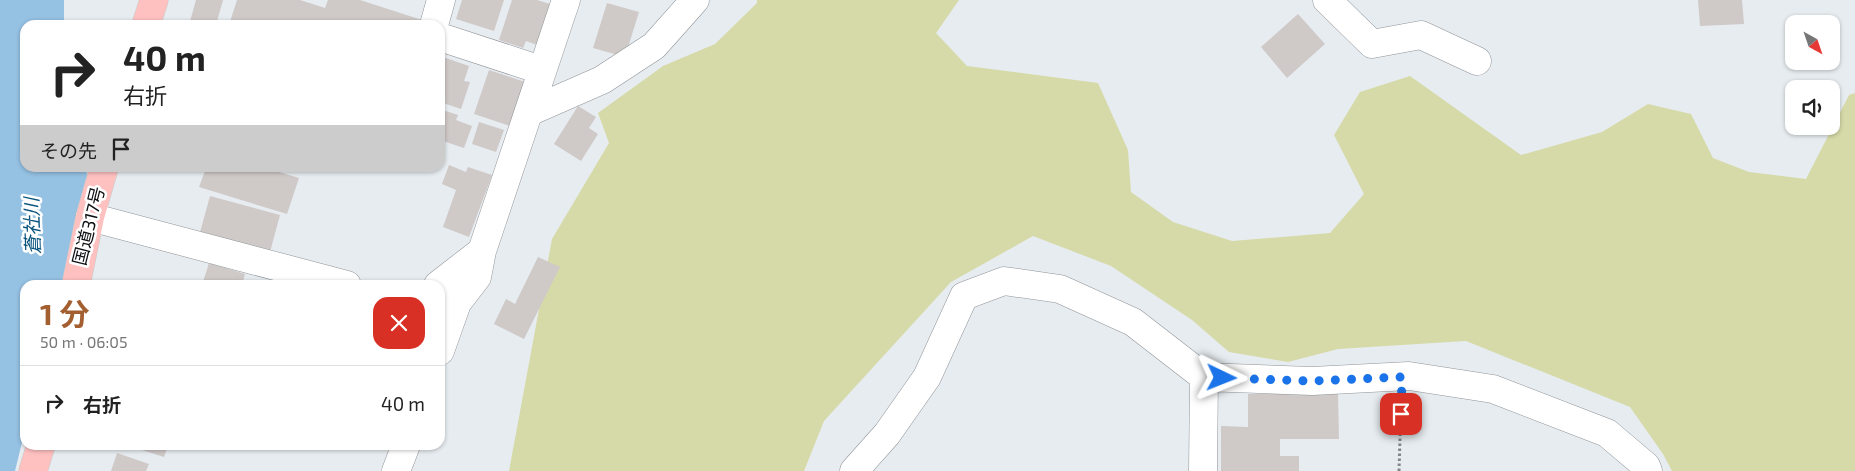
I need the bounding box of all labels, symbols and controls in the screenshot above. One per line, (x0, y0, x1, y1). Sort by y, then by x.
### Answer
north arrow (1785, 15, 1840, 70)
map controls (1785, 15, 1840, 135)
text: 40 m (123, 36, 206, 78)
icon: right (40, 40, 105, 105)
button: sound (1785, 80, 1840, 135)
text: 右折 (123, 82, 167, 108)
icon: arrive (107, 135, 135, 163)
text: その先 (40, 139, 97, 162)
street label: 国道317号 (68, 184, 108, 267)
water label: 蒼社川 (19, 195, 44, 255)
text: 1 分 (40, 295, 89, 331)
button: close (373, 297, 425, 349)
text: 50 m · 06:05 (40, 332, 128, 351)
position arrow (1195, 351, 1247, 403)
icon: right (40, 389, 68, 417)
text: 40 m (381, 392, 425, 415)
text: 右折 (83, 393, 121, 416)
pin (1380, 393, 1422, 435)
icon: arrive (1387, 400, 1415, 428)

